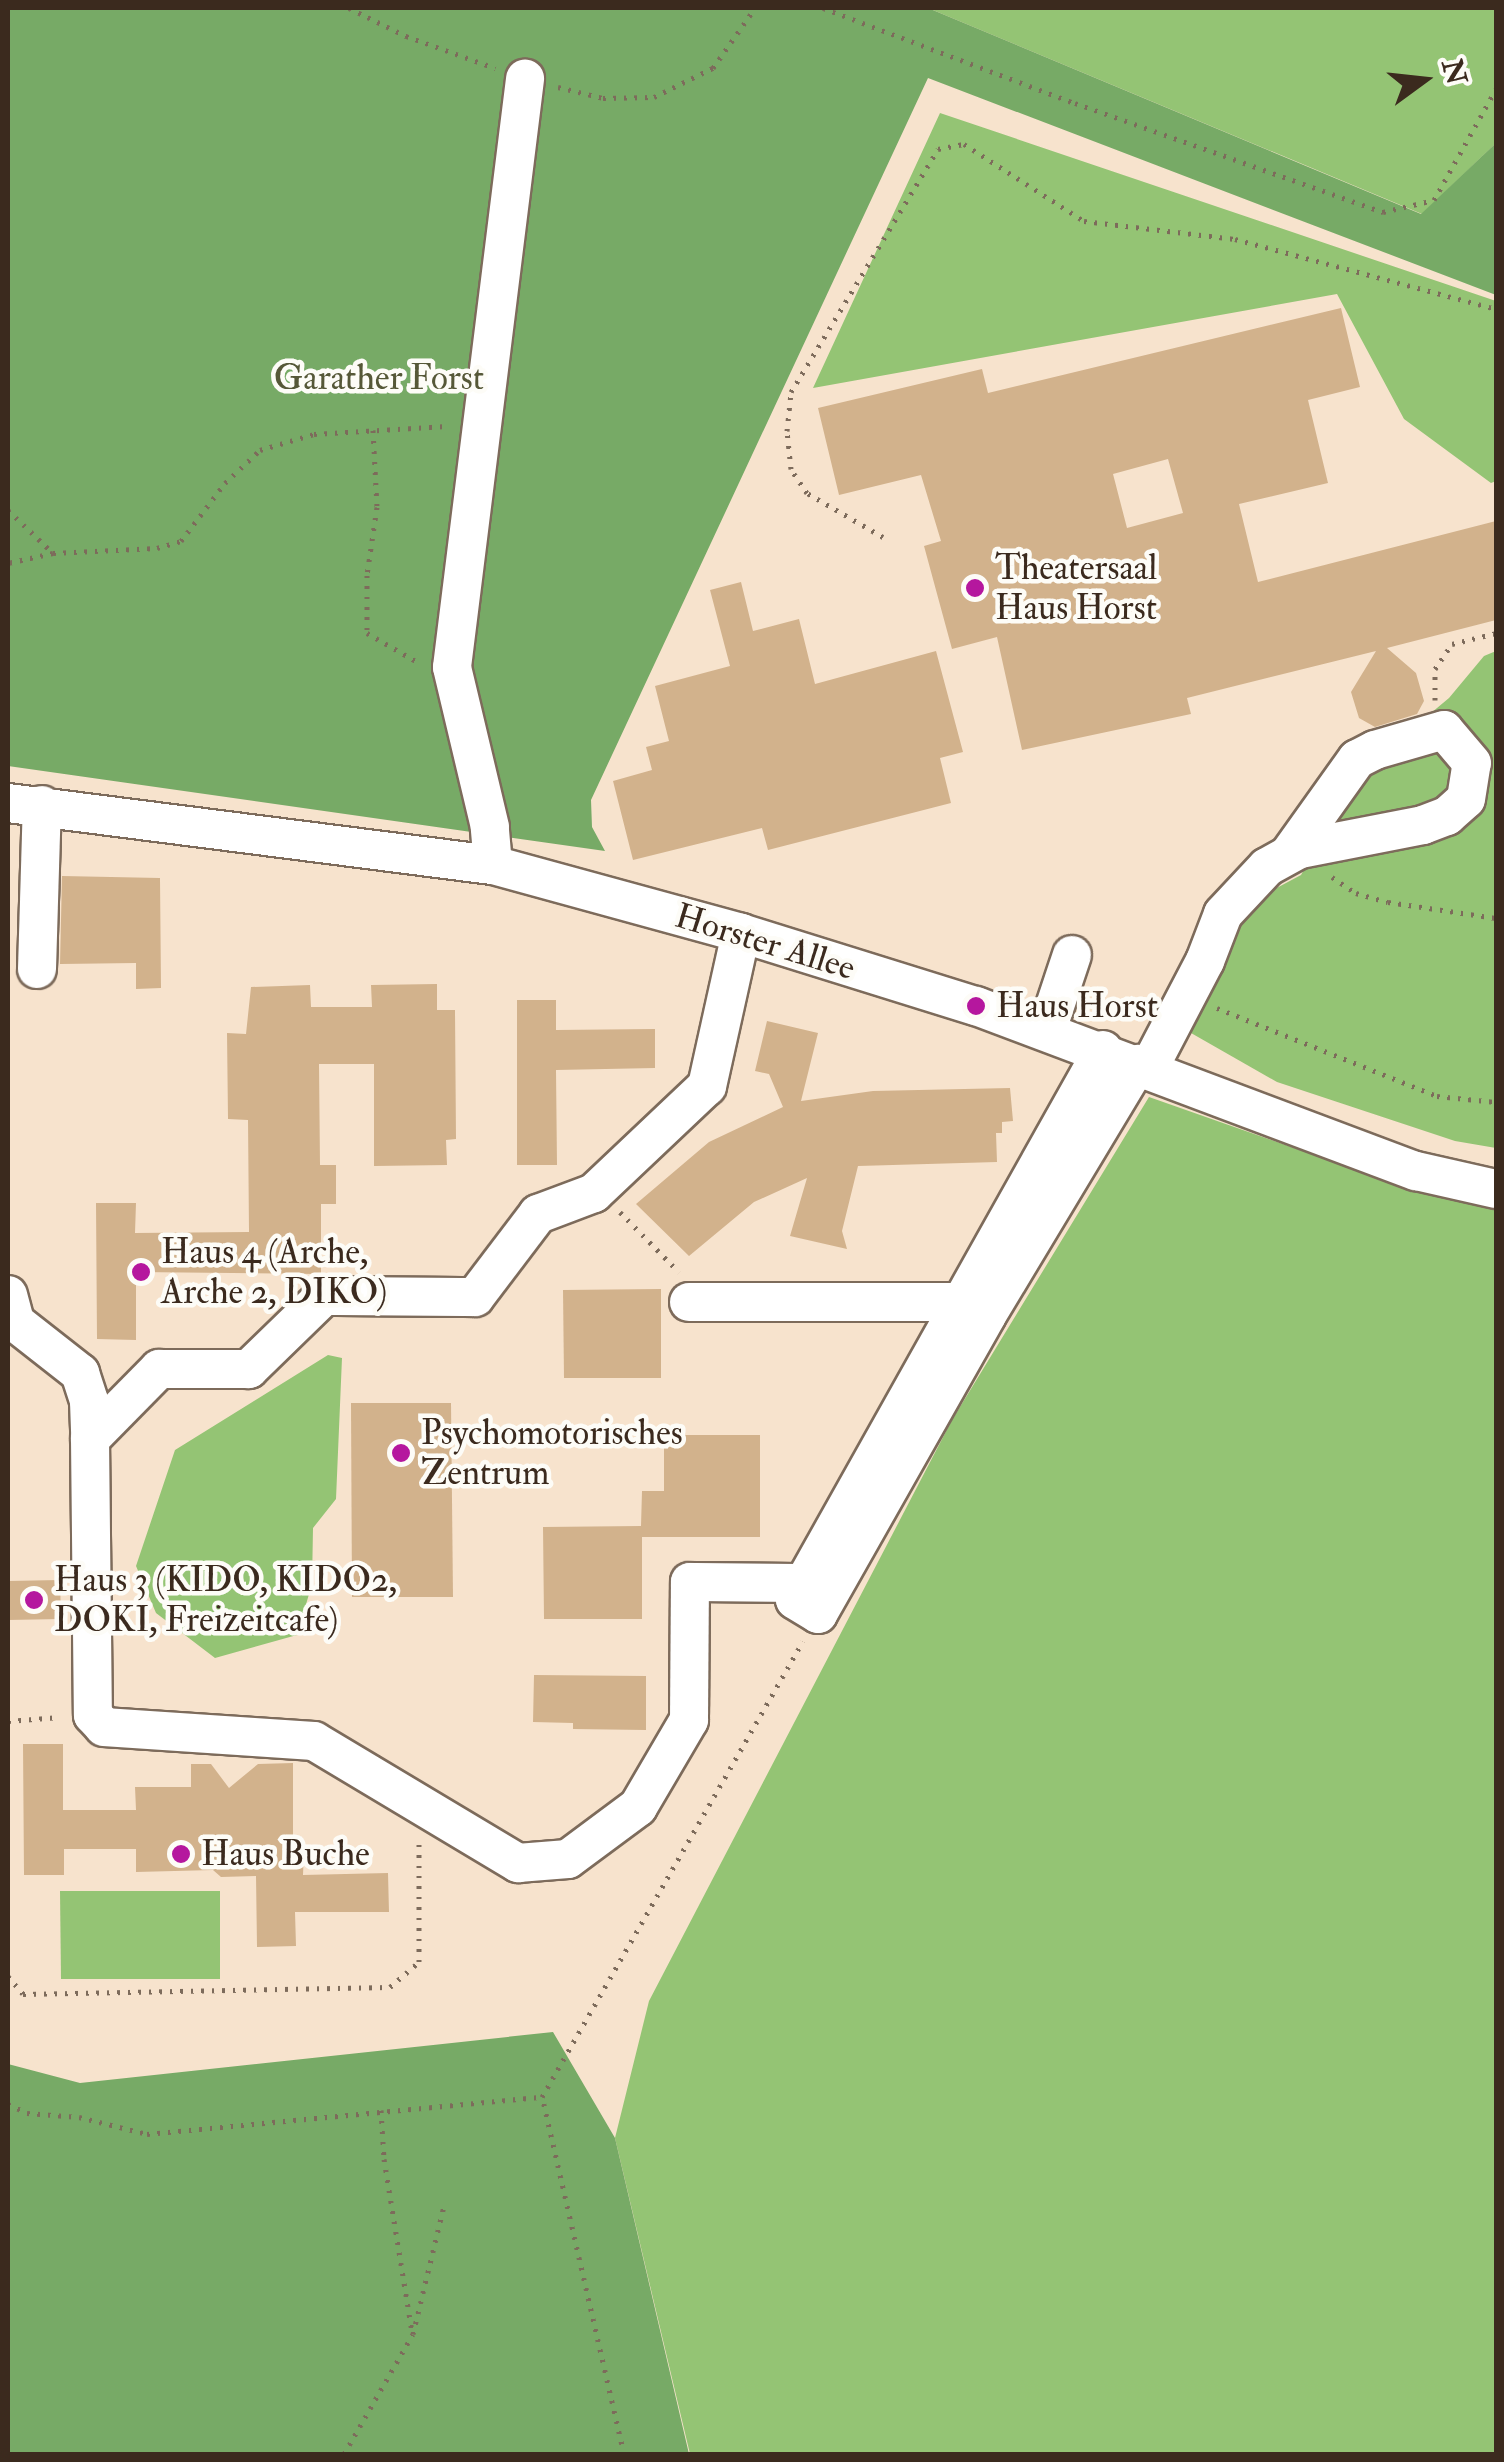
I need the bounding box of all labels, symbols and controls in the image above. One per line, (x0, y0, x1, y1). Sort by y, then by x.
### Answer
north arrow (1374, 30, 1474, 130)
text: N (1433, 55, 1474, 89)
park label: Garather Forst (274, 357, 484, 399)
place label: Theatersaal Haus Horst (995, 547, 1157, 629)
marker: Theatersaal Haus Horst (964, 577, 986, 599)
street label: Horster Allee (670, 895, 860, 989)
place label: Haus Horst (996, 985, 1158, 1027)
marker: Haus Horst (965, 995, 987, 1017)
place label: Haus 4 (Arche, Arche 2, DIKO) (161, 1231, 387, 1313)
marker: Haus 4 (Arche, Arche 2, DIKO) (130, 1261, 152, 1283)
place label: Psychomotorisches Zentrum (421, 1412, 683, 1494)
marker: Psychomotorisches Zentrum (390, 1442, 412, 1464)
place label: Haus 3 (KIDO, KIDO2, DOKI, Freizeitcafe) (54, 1559, 397, 1641)
marker: Haus 3 (KIDO, KIDO2, DOKI, Freizeitcafe) (23, 1589, 45, 1611)
place label: Haus Buche (201, 1833, 370, 1875)
marker: Haus Buche (170, 1843, 192, 1865)

